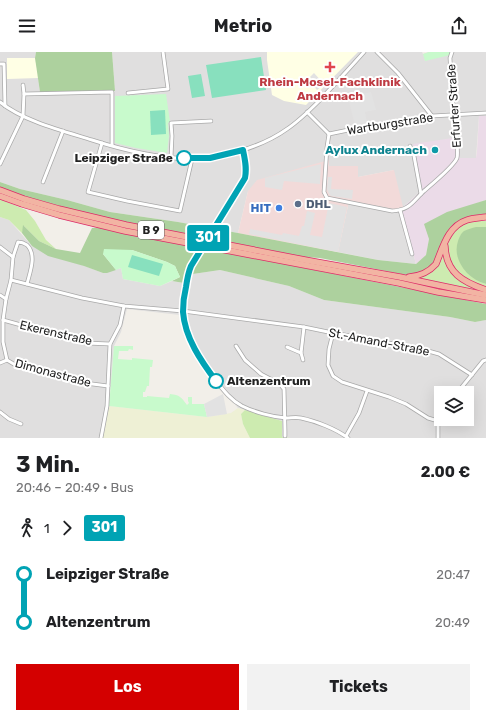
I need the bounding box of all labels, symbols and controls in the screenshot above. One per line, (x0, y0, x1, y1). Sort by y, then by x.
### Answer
icon: menu (16, 15, 38, 37)
text: Metrio (214, 15, 272, 37)
icon: share (448, 15, 470, 37)
marker: Rhein-Mosel-Fachklinik Andernach (324, 61, 336, 73)
street label: Erfurter Straße (444, 63, 464, 148)
place label: Rhein-Mosel-Fachklinik Andernach (259, 75, 401, 103)
street label: Wartburgstraße (346, 110, 434, 138)
place label: Aylux Andernach (325, 143, 427, 157)
marker: Aylux Andernach (430, 145, 440, 155)
marker: Leipziger Straße (176, 150, 192, 166)
place label: Leipziger Straße (74, 151, 173, 165)
place label: DHL (306, 197, 331, 211)
marker: DHL (293, 199, 303, 209)
place label: HIT (251, 201, 271, 215)
marker: HIT (274, 203, 284, 213)
road number: B 9 (138, 221, 164, 239)
line badge: 301 (185, 225, 231, 251)
text: 301 (195, 229, 221, 246)
street label: Ekerenstraße (18, 318, 94, 348)
street label: St.-Amand-Straße (327, 325, 431, 359)
street label: Dimonastraße (13, 356, 93, 390)
marker: Altenzentrum (208, 373, 224, 389)
place label: Altenzentrum (227, 374, 311, 388)
map controls (434, 386, 474, 426)
button: layers (434, 386, 474, 426)
text: 3 Min. (16, 451, 80, 478)
text: 2.00 € (421, 463, 470, 481)
text: 20:46 – 20:49 · Bus (16, 480, 134, 495)
icon: walk (16, 517, 38, 539)
icon: forward (56, 517, 78, 539)
text: 301 (92, 519, 117, 536)
text: 1 (44, 521, 50, 536)
text: Leipziger Straße (46, 565, 169, 583)
text: 20:47 (436, 567, 470, 582)
text: Altenzentrum (46, 613, 150, 631)
text: 20:49 (435, 615, 470, 630)
button: Los (16, 664, 239, 710)
button: Tickets (247, 664, 470, 710)

